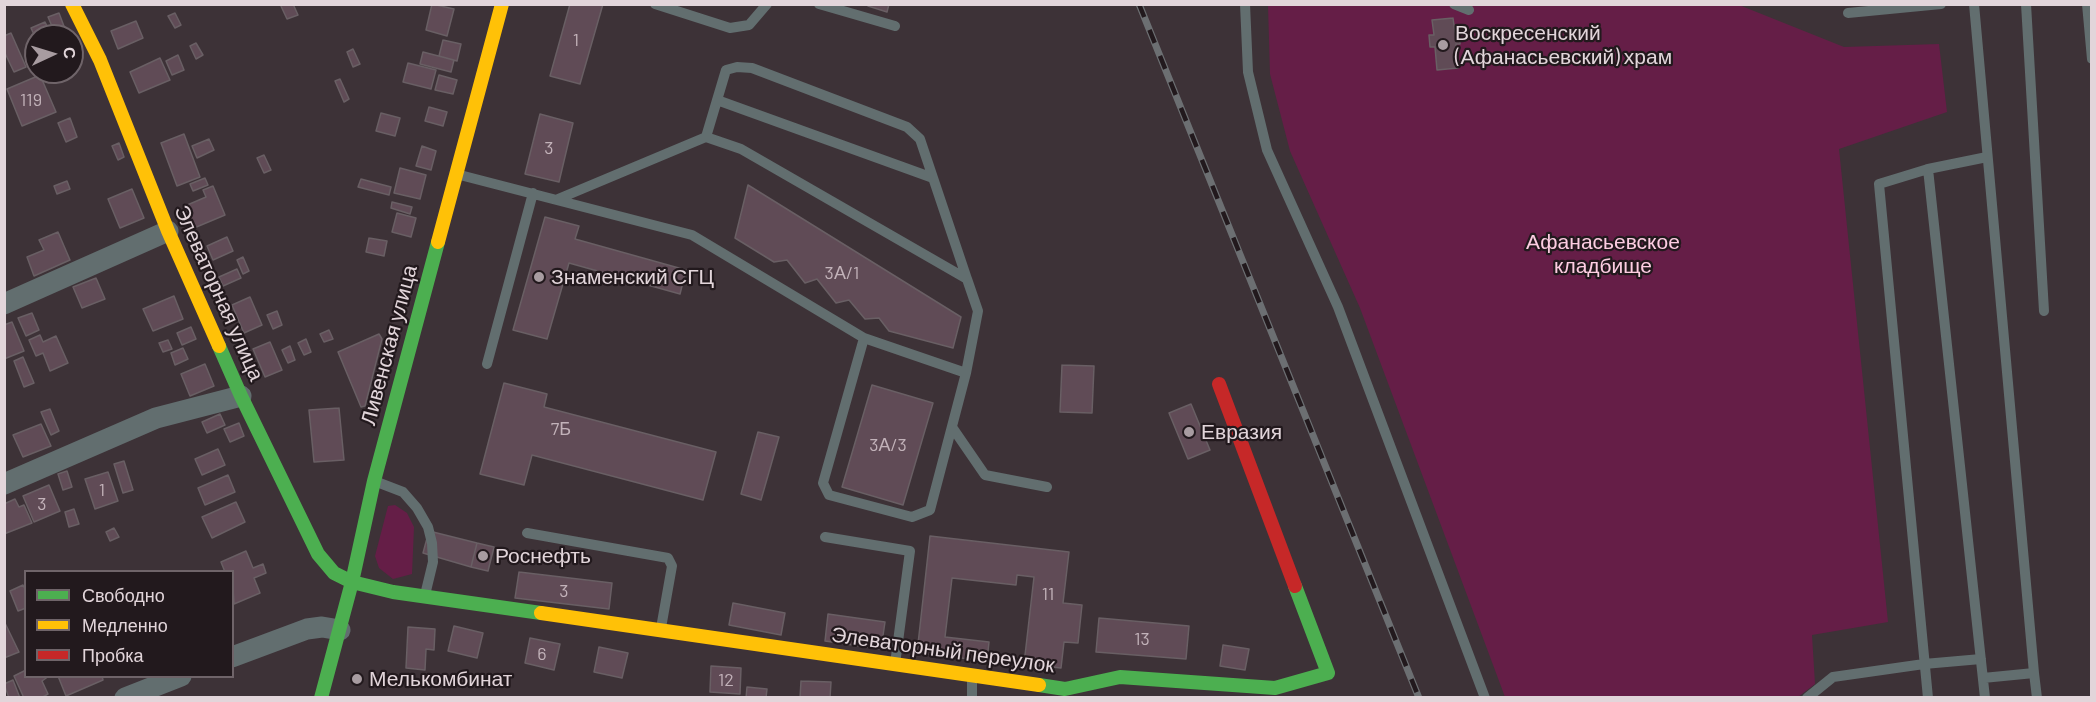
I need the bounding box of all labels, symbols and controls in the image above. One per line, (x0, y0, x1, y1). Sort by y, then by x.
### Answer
place label: Воскресенский (Афанасьевский) храм (1455, 20, 1672, 70)
north arrow (24, 24, 84, 84)
house number: 1 (573, 29, 579, 51)
marker: Воскресенский (Афанасьевский) храм (1436, 38, 1450, 52)
text: С (61, 46, 80, 59)
house number: 119 (20, 89, 42, 111)
house number: 3 (544, 137, 554, 159)
street label: Элеваторная улица (169, 201, 269, 385)
park label: Афанасьевское кладбище (1526, 229, 1680, 279)
street label: Ливенская улица (355, 262, 423, 428)
house number: 3А/1 (825, 262, 859, 284)
place label: Знаменский СГЦ (551, 264, 714, 290)
marker: Знаменский СГЦ (532, 270, 546, 284)
house number: 7Б (551, 418, 571, 440)
place label: Евразия (1201, 419, 1282, 445)
marker: Евразия (1182, 425, 1196, 439)
house number: 3А/3 (869, 434, 907, 456)
house number: 1 (99, 479, 105, 501)
house number: 3 (37, 493, 47, 515)
place label: Роснефть (495, 543, 591, 569)
marker: Роснефть (476, 549, 490, 563)
legend (24, 570, 234, 678)
house number: 3 (559, 580, 569, 602)
house number: 11 (1042, 583, 1054, 605)
text: Свободно (82, 584, 165, 606)
text: Медленно (82, 614, 168, 636)
street label: Элеваторный переулок (830, 622, 1056, 678)
house number: 13 (1134, 628, 1150, 650)
house number: 6 (537, 643, 547, 665)
text: Пробка (82, 644, 144, 666)
place label: Мелькомбинат (369, 666, 512, 692)
house number: 12 (718, 669, 734, 691)
marker: Мелькомбинат (350, 672, 364, 686)

